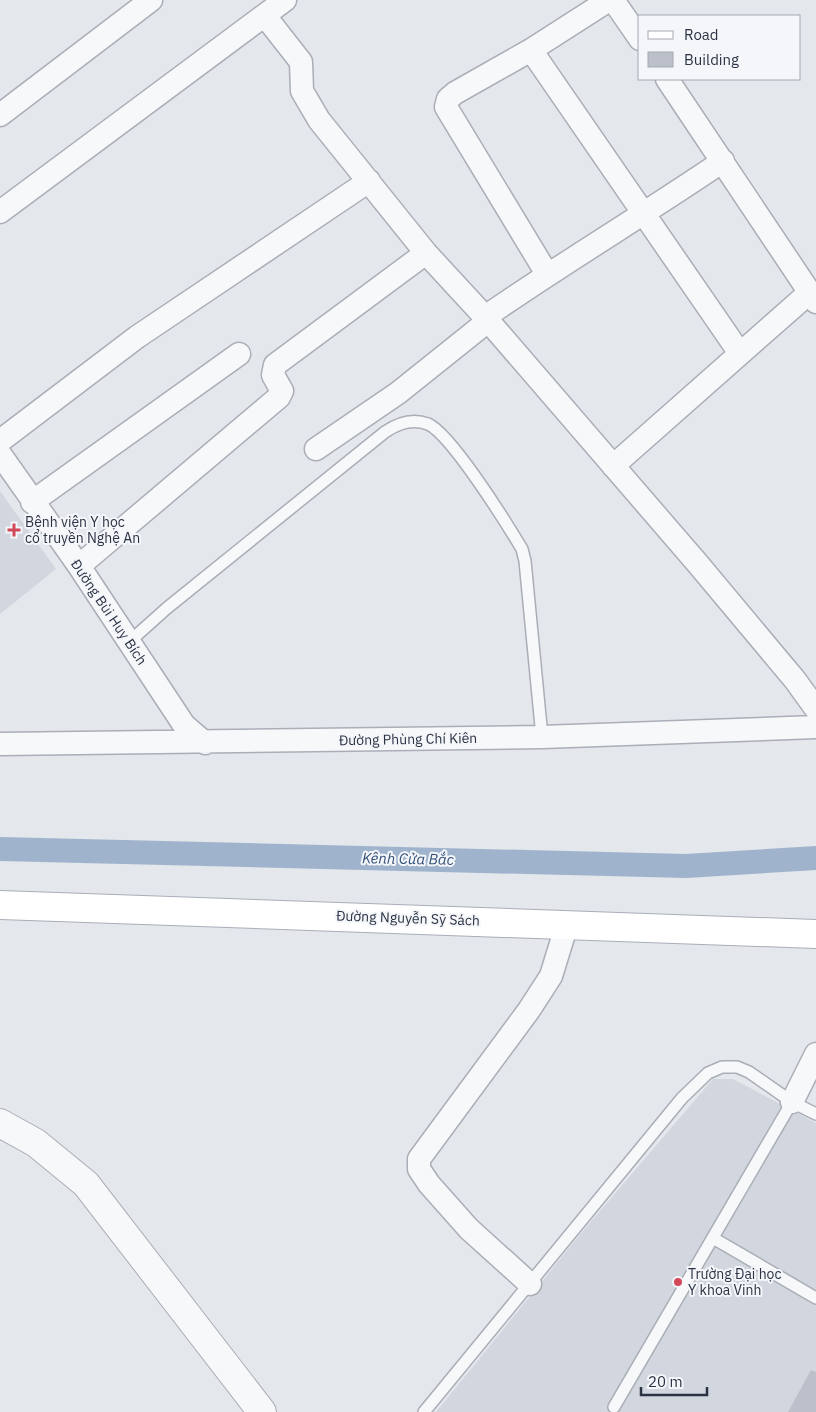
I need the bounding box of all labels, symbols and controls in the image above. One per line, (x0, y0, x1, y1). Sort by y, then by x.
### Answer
legend (638, 15, 801, 80)
text: Road (684, 25, 719, 44)
text: Building (684, 50, 739, 69)
place label: Bệnh viện Y học cổ truyền Nghệ An (25, 513, 140, 547)
marker: Bệnh viện Y học cổ truyền Nghệ An (7, 523, 21, 537)
street label: Đường Bùi Huy Bích (67, 556, 151, 668)
street label: Đường Phùng Chí Kiên (339, 729, 477, 749)
water label: Kênh Cửa Bắc (362, 848, 455, 869)
street label: Đường Nguyễn Sỹ Sách (336, 906, 480, 930)
place label: Trường Đại học Y khoa Vinh (688, 1265, 782, 1299)
marker: Trường Đại học Y khoa Vinh (672, 1276, 684, 1288)
scale bar (641, 1364, 707, 1396)
text: 20 m (648, 1372, 683, 1391)

